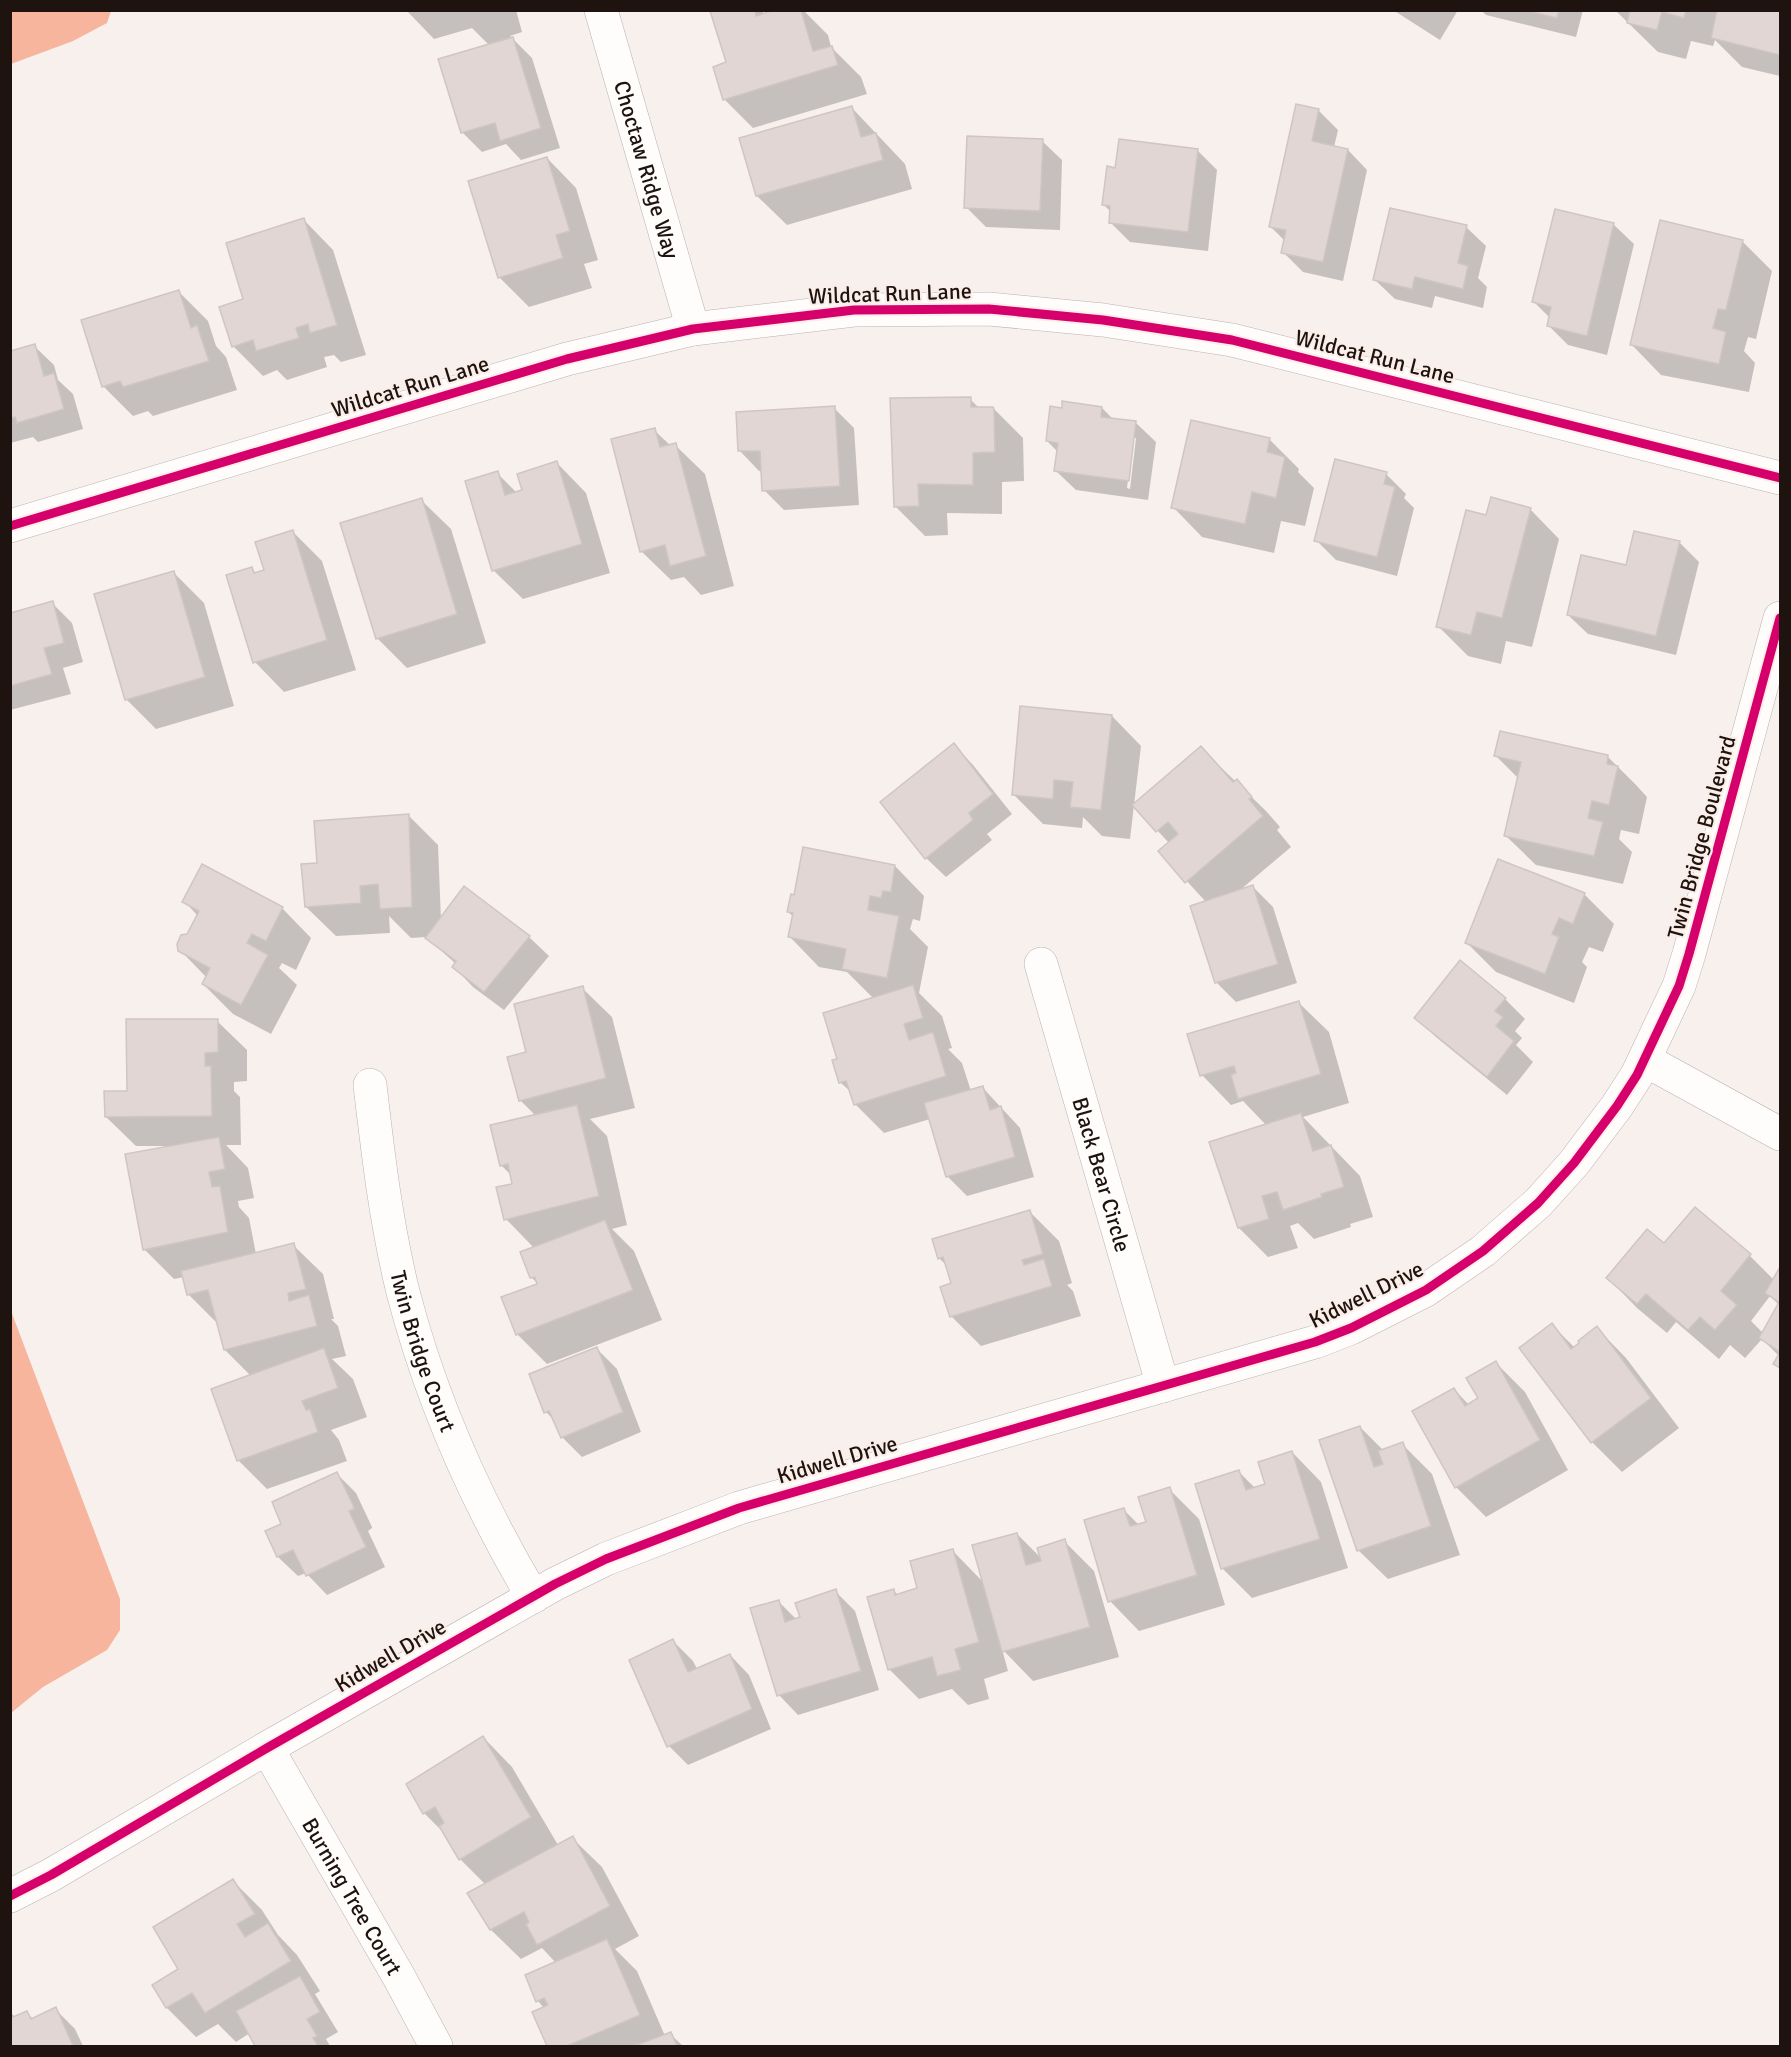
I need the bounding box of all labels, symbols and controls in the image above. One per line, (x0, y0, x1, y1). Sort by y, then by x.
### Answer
street label: Choctaw Ridge Way (608, 78, 685, 262)
street label: Wildcat Run Lane (808, 277, 972, 310)
street label: Wildcat Run Lane (1292, 324, 1457, 389)
street label: Wildcat Run Lane (328, 350, 492, 423)
street label: Twin Bridge Boulevard (1661, 733, 1742, 942)
street label: Black Bear Circle (1066, 1094, 1137, 1255)
street label: Kidwell Drive (1305, 1255, 1428, 1334)
street label: Twin Bridge Court (384, 1268, 461, 1436)
street label: Kidwell Drive (774, 1429, 900, 1490)
street label: Kidwell Drive (330, 1613, 451, 1698)
street label: Burning Tree Court (296, 1813, 408, 1980)

